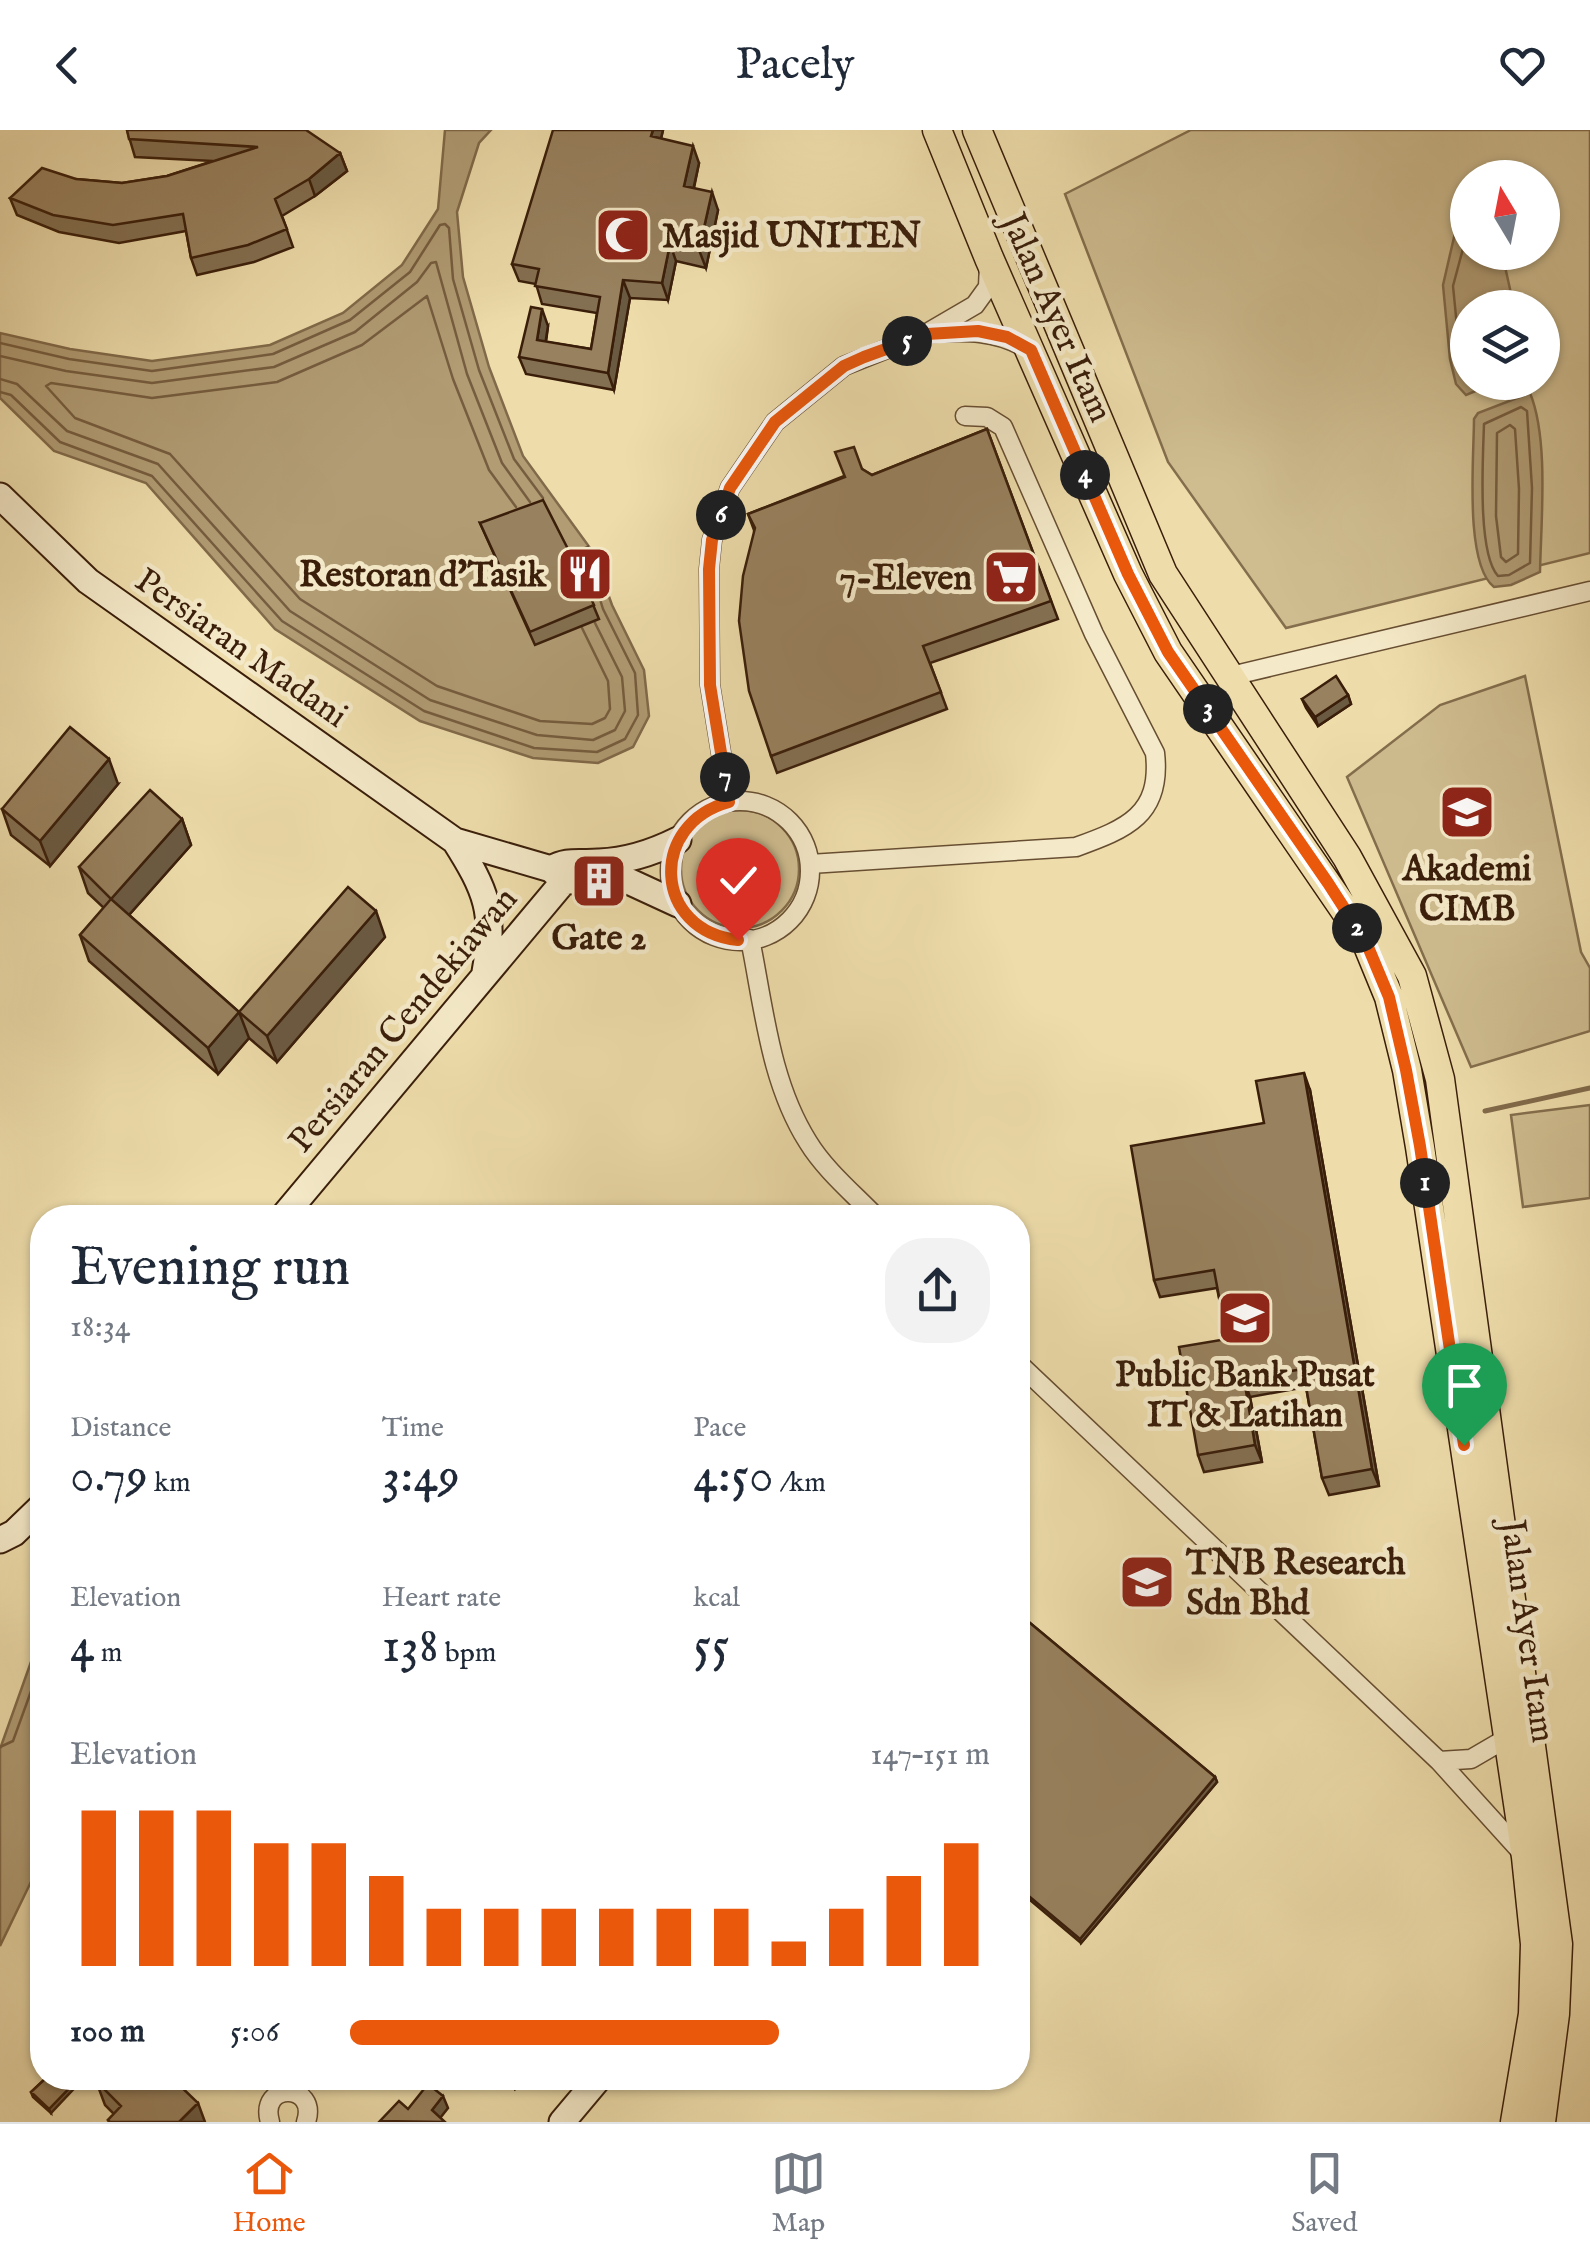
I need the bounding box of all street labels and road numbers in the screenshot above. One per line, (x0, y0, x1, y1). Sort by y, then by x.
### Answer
street label: Jalan Ayer Itam (988, 203, 1122, 430)
street label: Persiaran Madani (125, 559, 356, 739)
street label: Persiaran Cendekiawan (279, 878, 528, 1163)
street label: Jalan Ayer Itam (1488, 1513, 1564, 1746)

